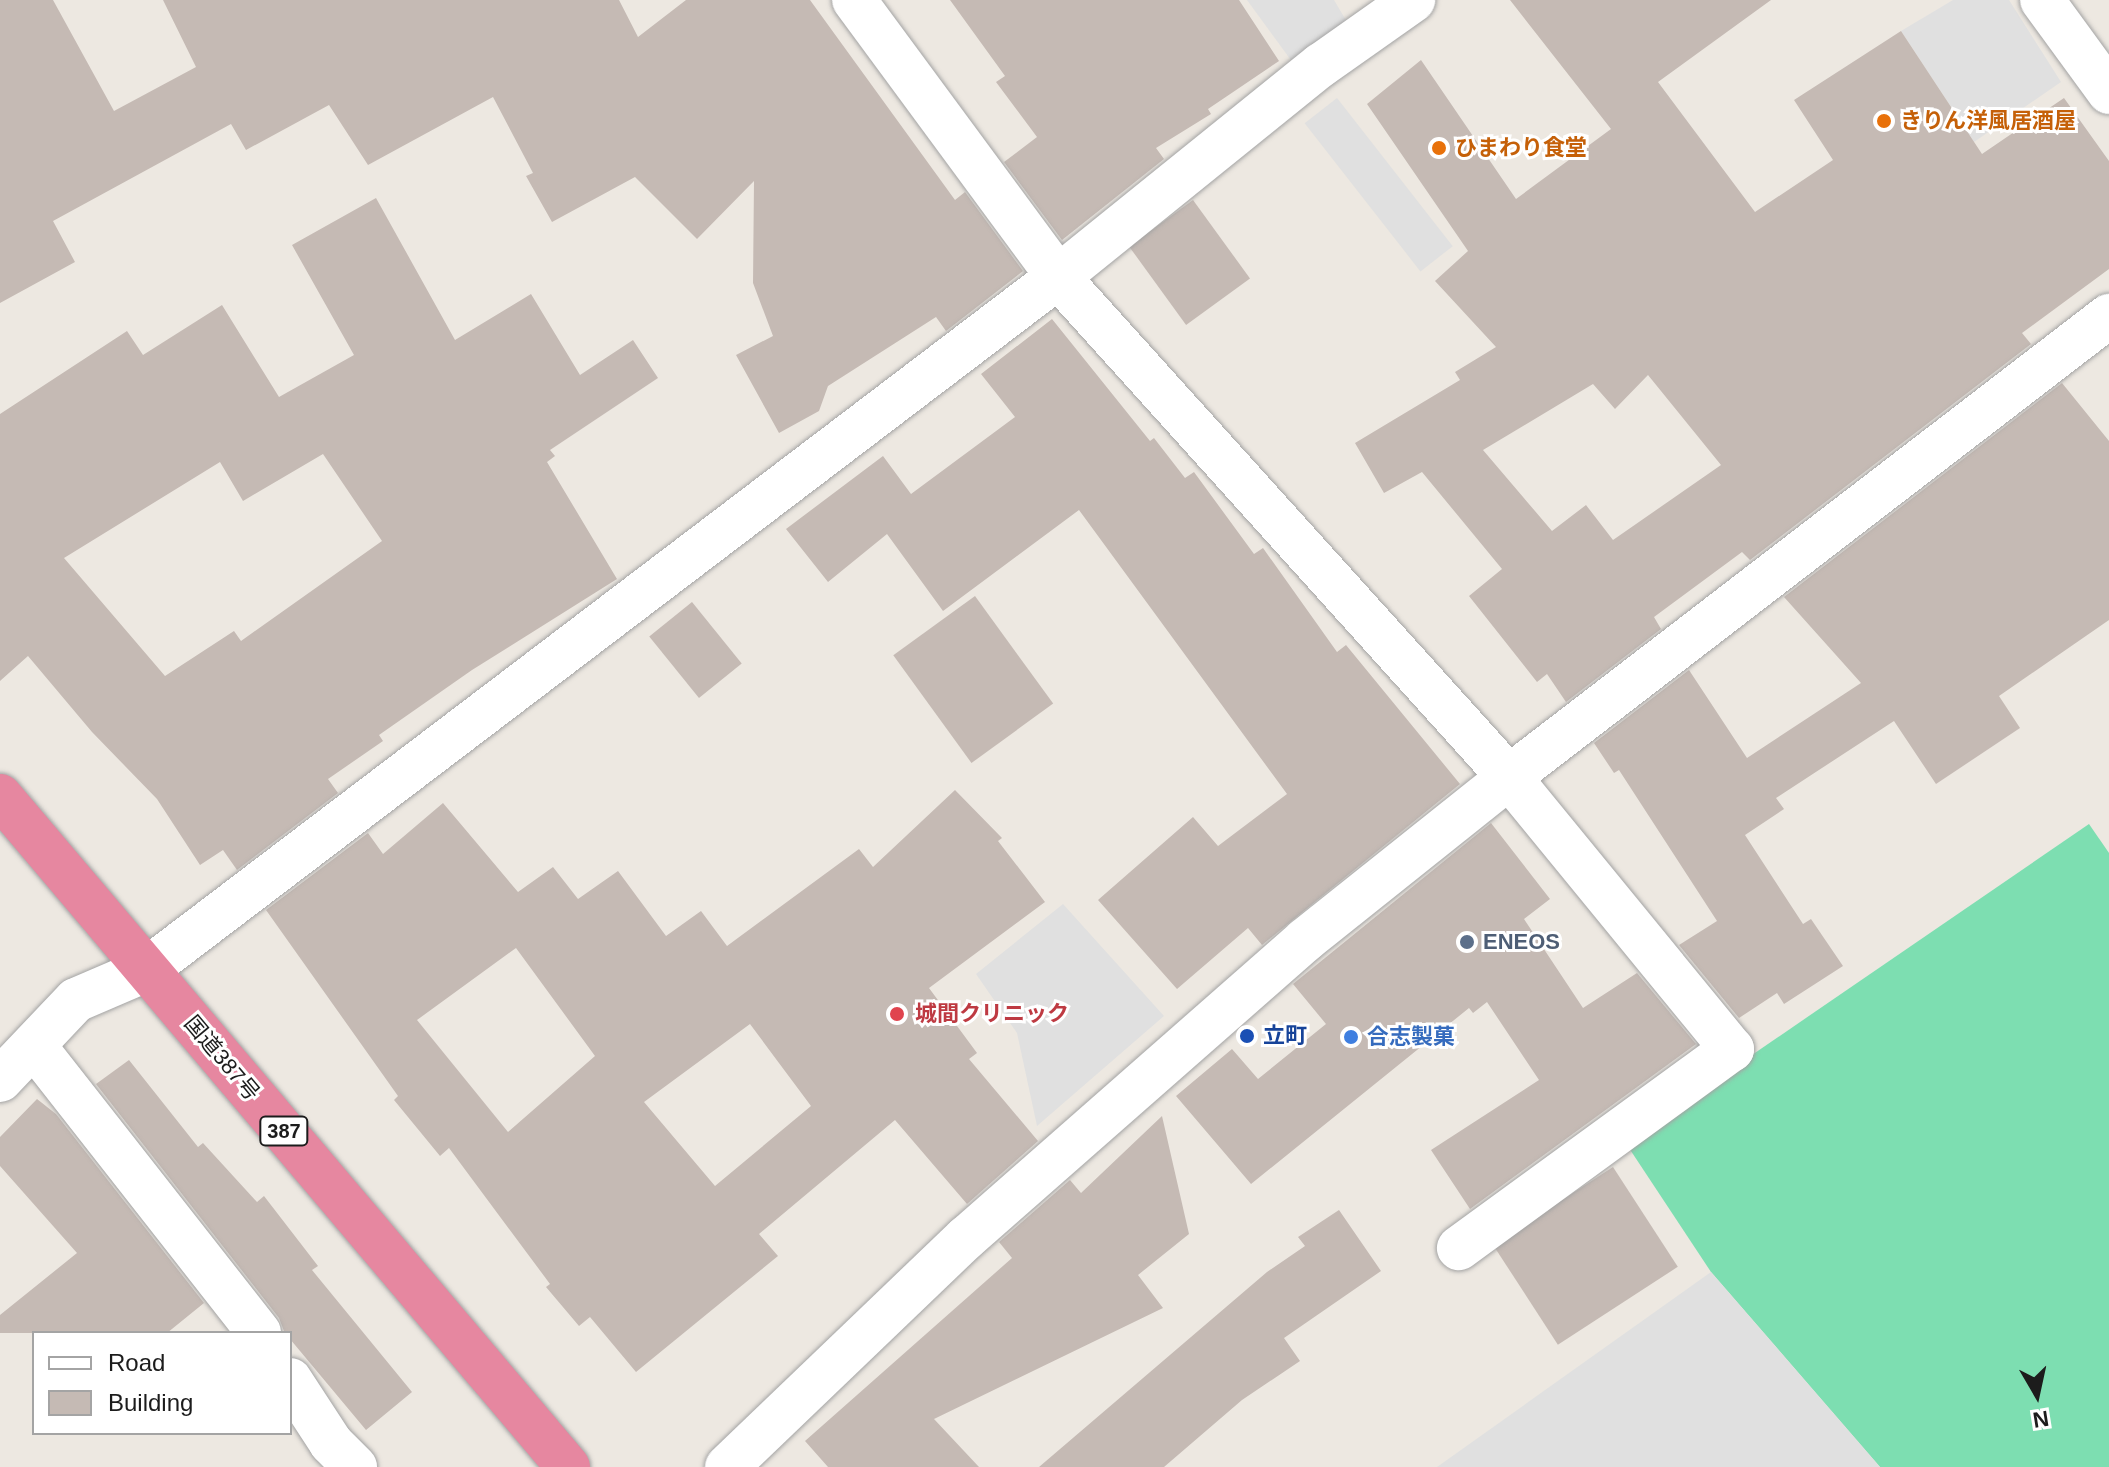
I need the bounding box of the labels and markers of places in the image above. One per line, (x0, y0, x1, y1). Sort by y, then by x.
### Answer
place label: きりん洋風居酒屋 (1900, 108, 2076, 134)
marker: きりん洋風居酒屋 (1875, 112, 1893, 130)
place label: ひまわり食堂 (1455, 135, 1587, 161)
marker: ひまわり食堂 (1430, 139, 1448, 157)
place label: ENEOS (1483, 929, 1560, 955)
marker: ENEOS (1458, 933, 1476, 951)
place label: 城間クリニック (915, 1001, 1069, 1027)
marker: 城間クリニック (886, 1003, 908, 1025)
place label: 立町 (1263, 1023, 1307, 1049)
place label: 合志製菓 (1367, 1024, 1455, 1050)
marker: 立町 (1238, 1027, 1256, 1045)
marker: 合志製菓 (1342, 1028, 1360, 1046)

